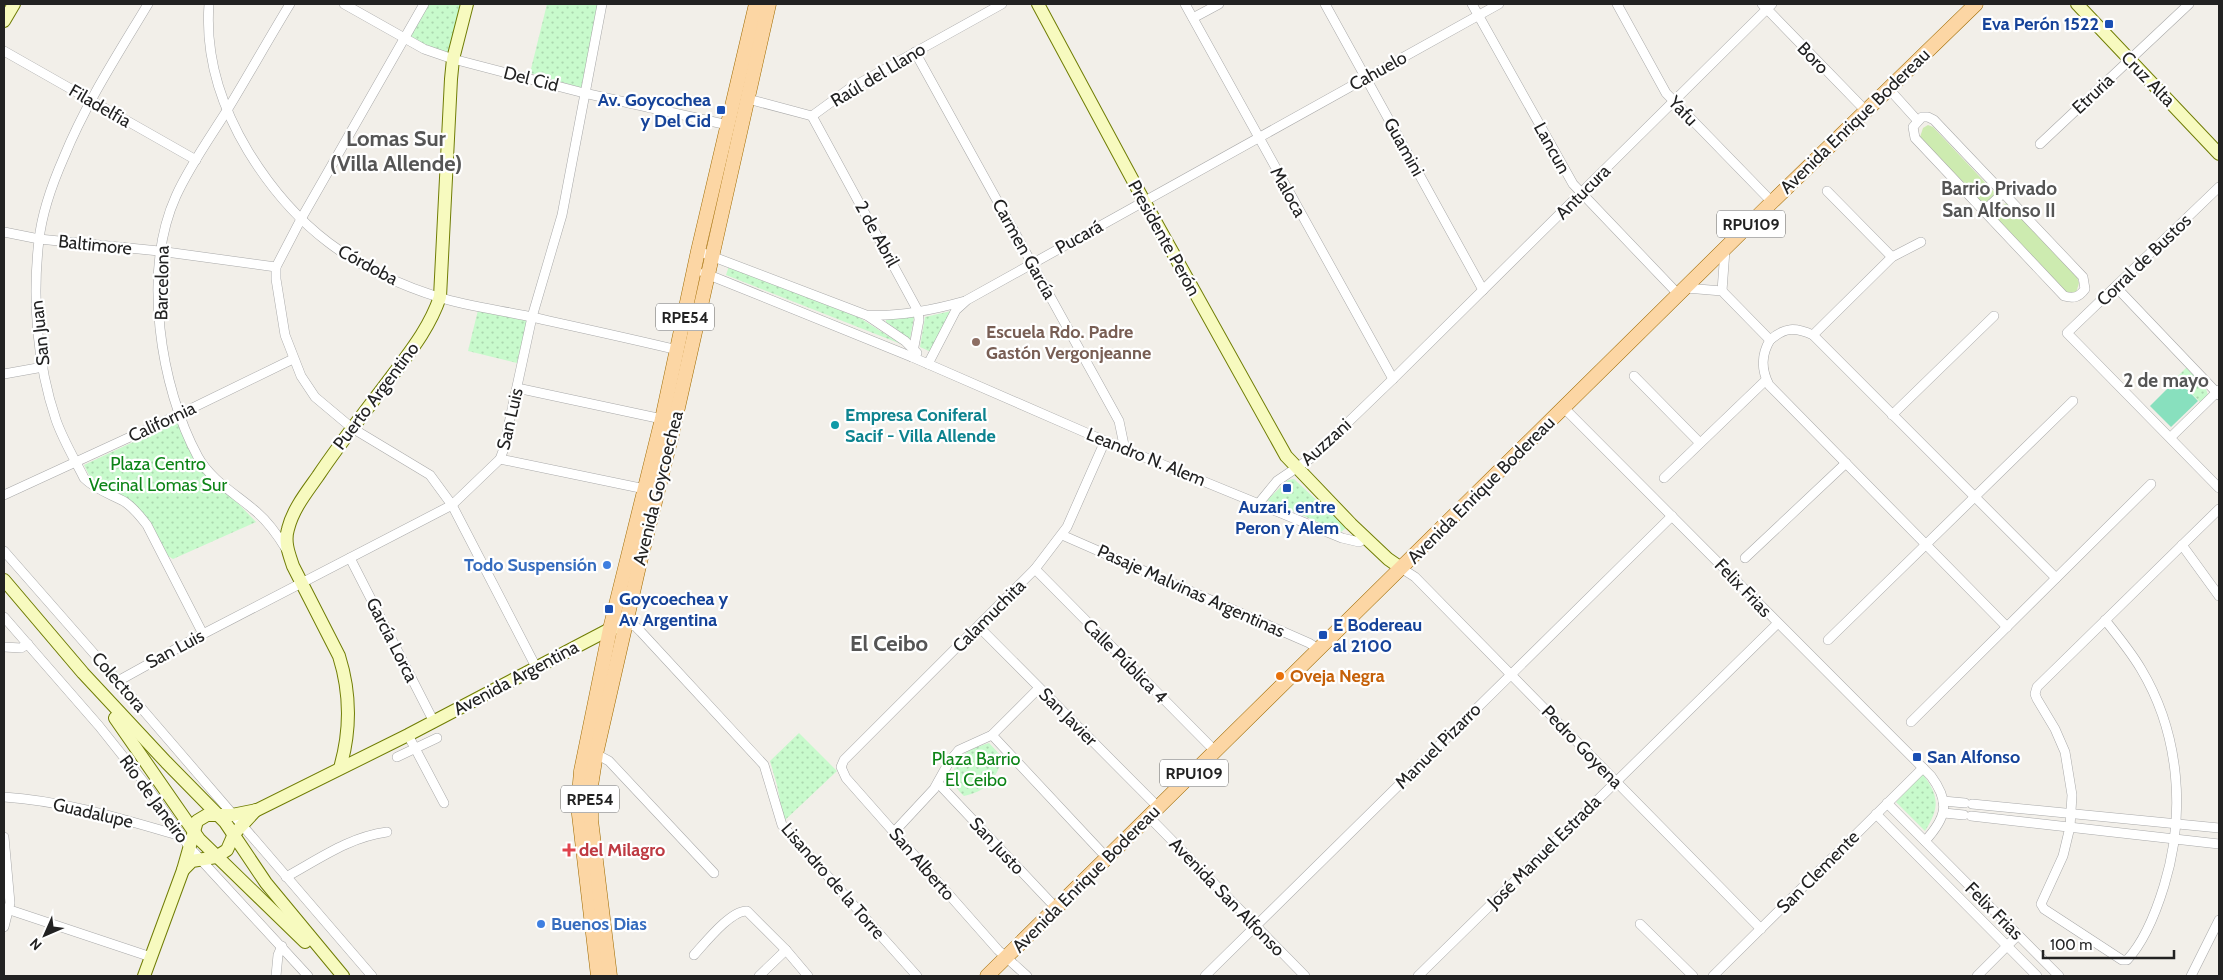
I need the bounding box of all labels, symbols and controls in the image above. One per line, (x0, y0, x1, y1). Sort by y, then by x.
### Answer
place label: Eva Perón 1522 (1982, 13, 2099, 35)
marker: Eva Perón 1522 (2103, 18, 2115, 30)
street label: Boro (1793, 37, 1833, 79)
street label: Raúl del Llano (827, 38, 929, 112)
street label: Avenida Enrique Bodereau (1776, 44, 1934, 198)
street label: Cahuelo (1345, 46, 1411, 96)
street label: Cruz Alta (2116, 47, 2180, 112)
street label: Del Cid (501, 62, 561, 96)
street label: Etruria (2068, 69, 2119, 119)
street label: Filadelfia (65, 80, 135, 133)
place label: Av. Goycochea y Del Cid (598, 89, 711, 132)
street label: Yafu (1663, 91, 1702, 130)
marker: Av. Goycochea y Del Cid (715, 104, 727, 116)
street label: Guamini (1379, 114, 1429, 180)
street label: Lancun (1529, 118, 1575, 178)
district label: Lomas Sur (Villa Allende) (330, 125, 462, 177)
street label: Antucura (1551, 160, 1615, 224)
street label: Maloca (1265, 163, 1311, 221)
street label: Presidente Perón (1123, 176, 1205, 300)
district label: Barrio Privado San Alfonso II (1941, 177, 2057, 222)
street label: Carmen García (987, 195, 1061, 303)
street label: 2 de Abril (850, 197, 904, 271)
street label: Corral de Bustos (2092, 209, 2196, 311)
road number: RPU109 (1717, 210, 1785, 238)
street label: Pucará (1052, 215, 1107, 259)
street label: Baltimore (57, 230, 133, 260)
street label: Córdoba (334, 240, 402, 290)
street label: Barcelona (150, 245, 174, 321)
street label: San Juan (26, 299, 54, 367)
road number: RPE54 (656, 304, 714, 330)
place label: Escuela Rdo. Padre Gastón Vergonjeanne (986, 321, 1151, 364)
marker: Escuela Rdo. Padre Gastón Vergonjeanne (970, 336, 982, 348)
street label: Puerto Argentino (328, 338, 424, 454)
district label: 2 de mayo (2123, 369, 2209, 392)
street label: San Luis (492, 386, 528, 452)
street label: California (125, 397, 199, 447)
place label: Empresa Coniferal Sacif - Villa Allende (845, 404, 996, 447)
street label: Avenida Goycoechea (628, 408, 688, 568)
street label: Avenida Enrique Bodereau (1403, 412, 1559, 568)
street label: Auzzani (1296, 414, 1356, 470)
marker: Empresa Coniferal Sacif - Villa Allende (829, 419, 841, 431)
street label: Leandro N. Alem (1083, 423, 1209, 491)
park label: Plaza Centro Vecinal Lomas Sur (89, 453, 227, 496)
marker: Auzari, entre Peron y Alem (1281, 482, 1293, 494)
place label: Auzari, entre Peron y Alem (1235, 496, 1339, 539)
street label: Pasaje Malvinas Argentinas (1094, 540, 1288, 642)
place label: Todo Suspensión (464, 554, 597, 576)
street label: Felix Frias (1710, 554, 1776, 622)
marker: Todo Suspensión (601, 559, 613, 571)
street label: Calamuchita (948, 575, 1030, 657)
place label: Goycoechea y Av Argentina (619, 588, 728, 631)
street label: García Lorca (361, 594, 423, 686)
marker: Goycoechea y Av Argentina (603, 603, 615, 615)
street label: Calle Pública 4 (1078, 614, 1172, 708)
place label: E Bodereau al 2100 (1333, 614, 1422, 657)
street label: San Luis (142, 625, 208, 673)
marker: E Bodereau al 2100 (1317, 629, 1329, 641)
district label: El Ceibo (850, 630, 928, 657)
street label: Avenida Argentina (450, 636, 583, 720)
street label: Colectora (87, 647, 151, 717)
place label: Oveja Negra (1290, 665, 1385, 687)
marker: Oveja Negra (1274, 670, 1286, 682)
street label: San Javier (1034, 683, 1102, 751)
street label: Manuel Pizarro (1391, 698, 1486, 793)
street label: Pedro Goyena (1537, 701, 1627, 793)
place label: San Alfonso (1927, 746, 2020, 768)
park label: Plaza Barrio El Ceibo (932, 748, 1020, 791)
street label: Río de Janeiro (115, 751, 193, 847)
marker: San Alfonso (1911, 751, 1923, 763)
road number: RPU109 (1160, 760, 1228, 786)
road number: RPE54 (561, 786, 619, 812)
street label: José Manuel Estrada (1482, 790, 1606, 914)
street label: Guadalupe (51, 793, 135, 833)
street label: Avenida Enrique Bodereau (1008, 801, 1164, 957)
street label: San Justo (965, 813, 1029, 879)
street label: Lisandro de la Torre (776, 818, 890, 944)
street label: San Alberto (884, 823, 960, 905)
street label: San Clemente (1772, 826, 1864, 918)
street label: Avenida San Alfonso (1165, 833, 1289, 961)
place label: del Milagro (579, 839, 665, 861)
marker: del Milagro (563, 844, 575, 856)
street label: Felix Frias (1961, 878, 2027, 944)
north arrow (20, 910, 70, 960)
place label: Buenos Dias (551, 913, 647, 935)
marker: Buenos Dias (535, 918, 547, 930)
scale bar (2043, 928, 2174, 960)
text: N (26, 934, 46, 954)
text: 100 m (2050, 936, 2092, 954)

